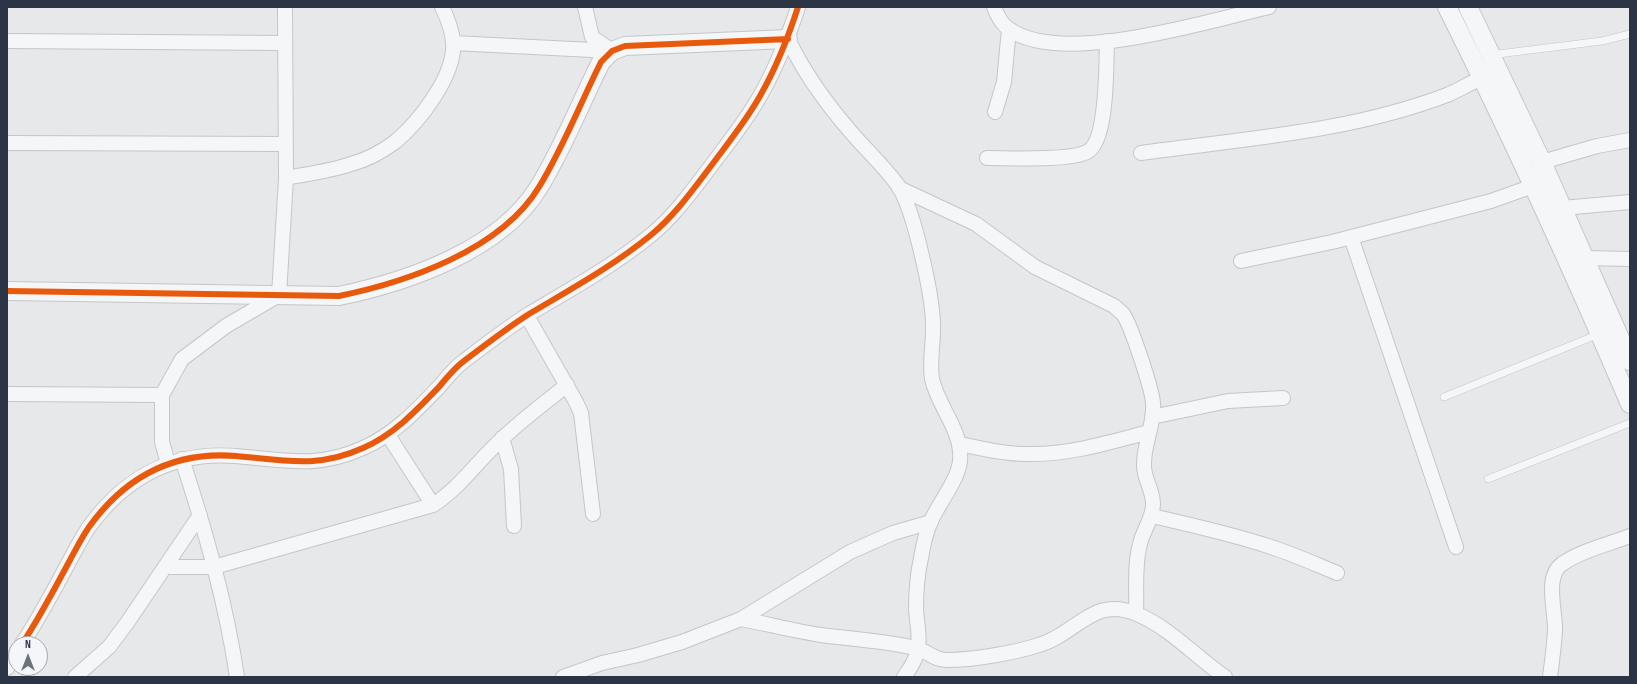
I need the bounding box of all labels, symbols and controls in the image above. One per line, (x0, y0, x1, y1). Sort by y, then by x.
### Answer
north arrow (8, 636, 48, 676)
text: N (25, 638, 31, 651)

